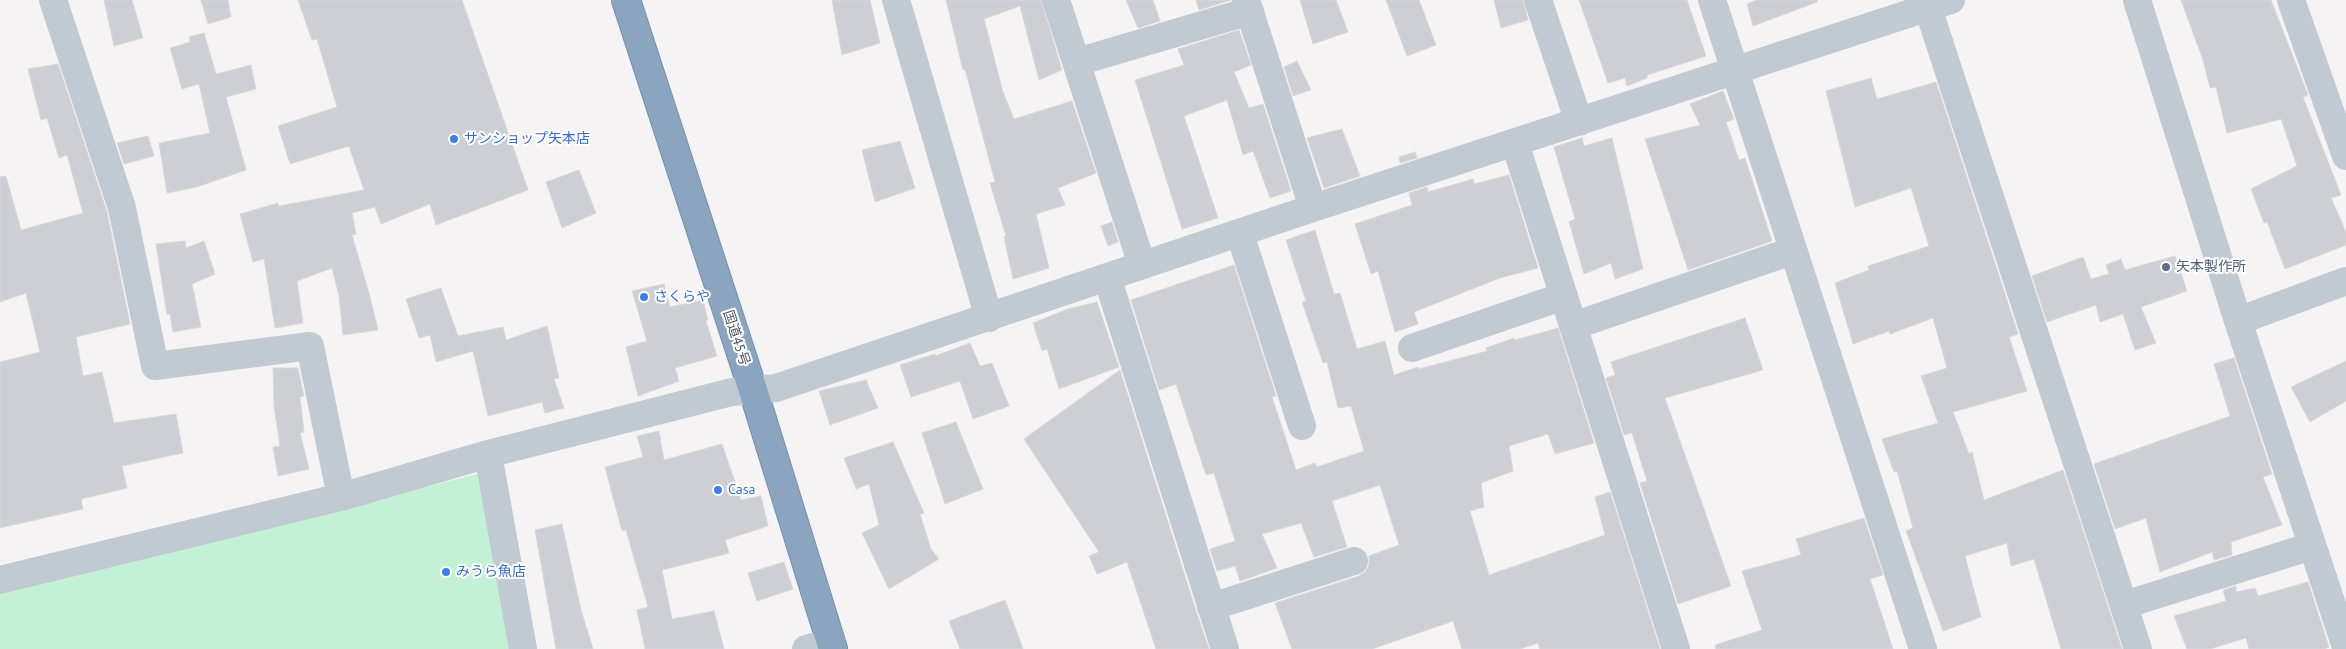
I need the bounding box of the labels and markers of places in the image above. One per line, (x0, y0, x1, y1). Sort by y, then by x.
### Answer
place label: サンショップ矢本店 (464, 131, 590, 147)
marker: サンショップ矢本店 (448, 133, 460, 145)
place label: 矢本製作所 (2176, 259, 2246, 275)
marker: 矢本製作所 (2160, 261, 2172, 273)
place label: さくらや (654, 289, 710, 305)
marker: さくらや (638, 291, 650, 303)
place label: Casa (728, 482, 756, 498)
marker: Casa (712, 484, 724, 496)
place label: みうら魚店 (456, 564, 526, 580)
marker: みうら魚店 (440, 566, 452, 578)

